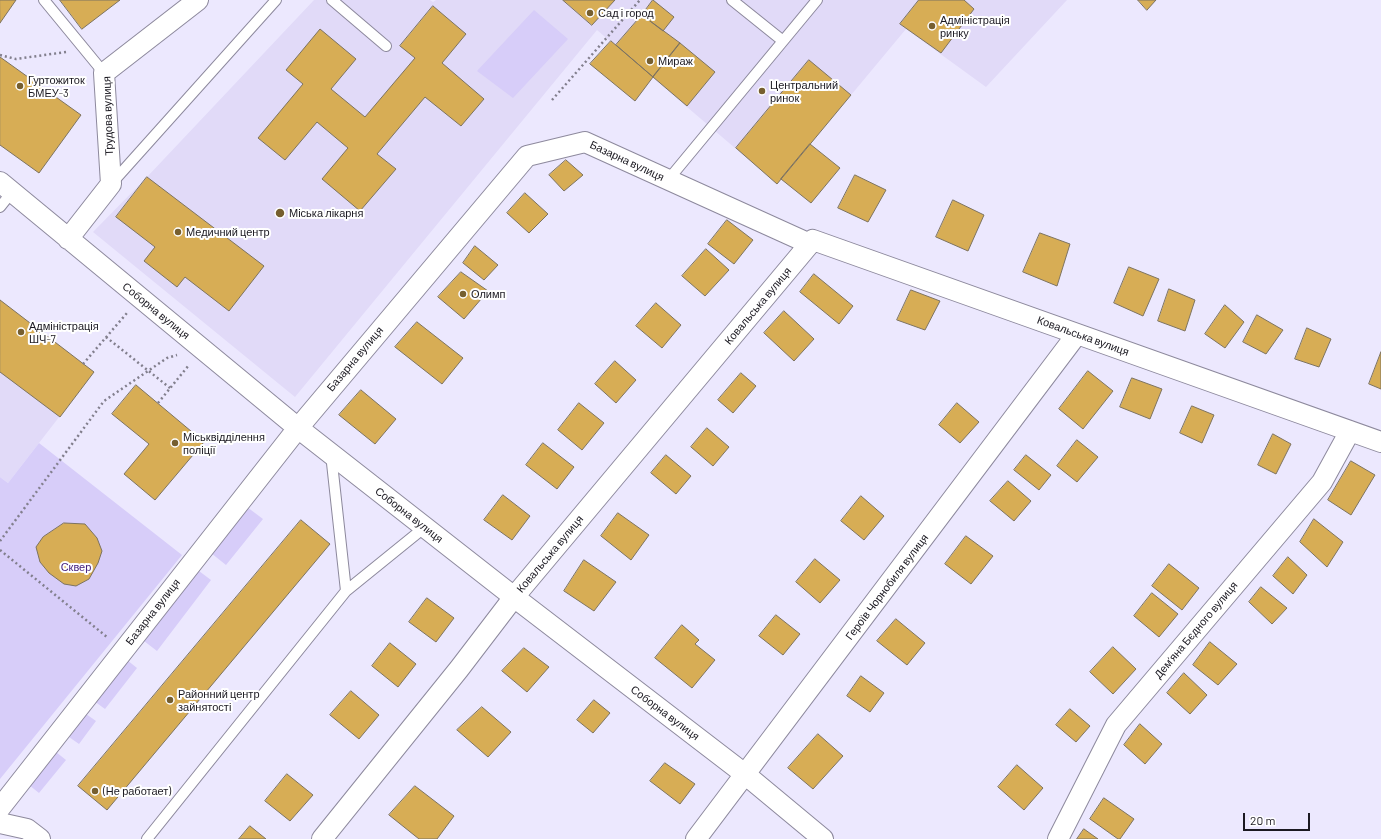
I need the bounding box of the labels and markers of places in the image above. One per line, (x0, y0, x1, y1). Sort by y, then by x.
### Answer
place label: Сад і город (598, 6, 654, 20)
marker: Сад і город (585, 8, 595, 18)
place label: Адміністрація ринку (940, 13, 1010, 39)
marker: Адміністрація ринку (927, 21, 937, 31)
place label: Мираж (658, 54, 693, 68)
marker: Мираж (645, 56, 655, 66)
place label: Гуртожиток БМЕУ-3 (28, 73, 85, 99)
place label: Центральний ринок (770, 78, 838, 104)
marker: Гуртожиток БМЕУ-3 (15, 81, 25, 91)
marker: Центральний ринок (757, 86, 767, 96)
place label: Міська лікарня (289, 206, 363, 220)
marker: Міська лікарня (274, 207, 286, 219)
place label: Медичний центр (186, 225, 270, 239)
marker: Медичний центр (173, 227, 183, 237)
place label: Олимп (471, 287, 506, 301)
marker: Олимп (458, 289, 468, 299)
place label: Адміністрація ШЧ-7 (29, 319, 99, 345)
marker: Адміністрація ШЧ-7 (16, 327, 26, 337)
place label: Міськвідділення поліції (183, 430, 265, 456)
marker: Міськвідділення поліції (170, 438, 180, 448)
place label: Районний центр зайнятості (178, 687, 260, 713)
marker: Районний центр зайнятості (165, 695, 175, 705)
place label: (Не работает) (103, 784, 171, 798)
marker: (Не работает) (90, 786, 100, 796)

